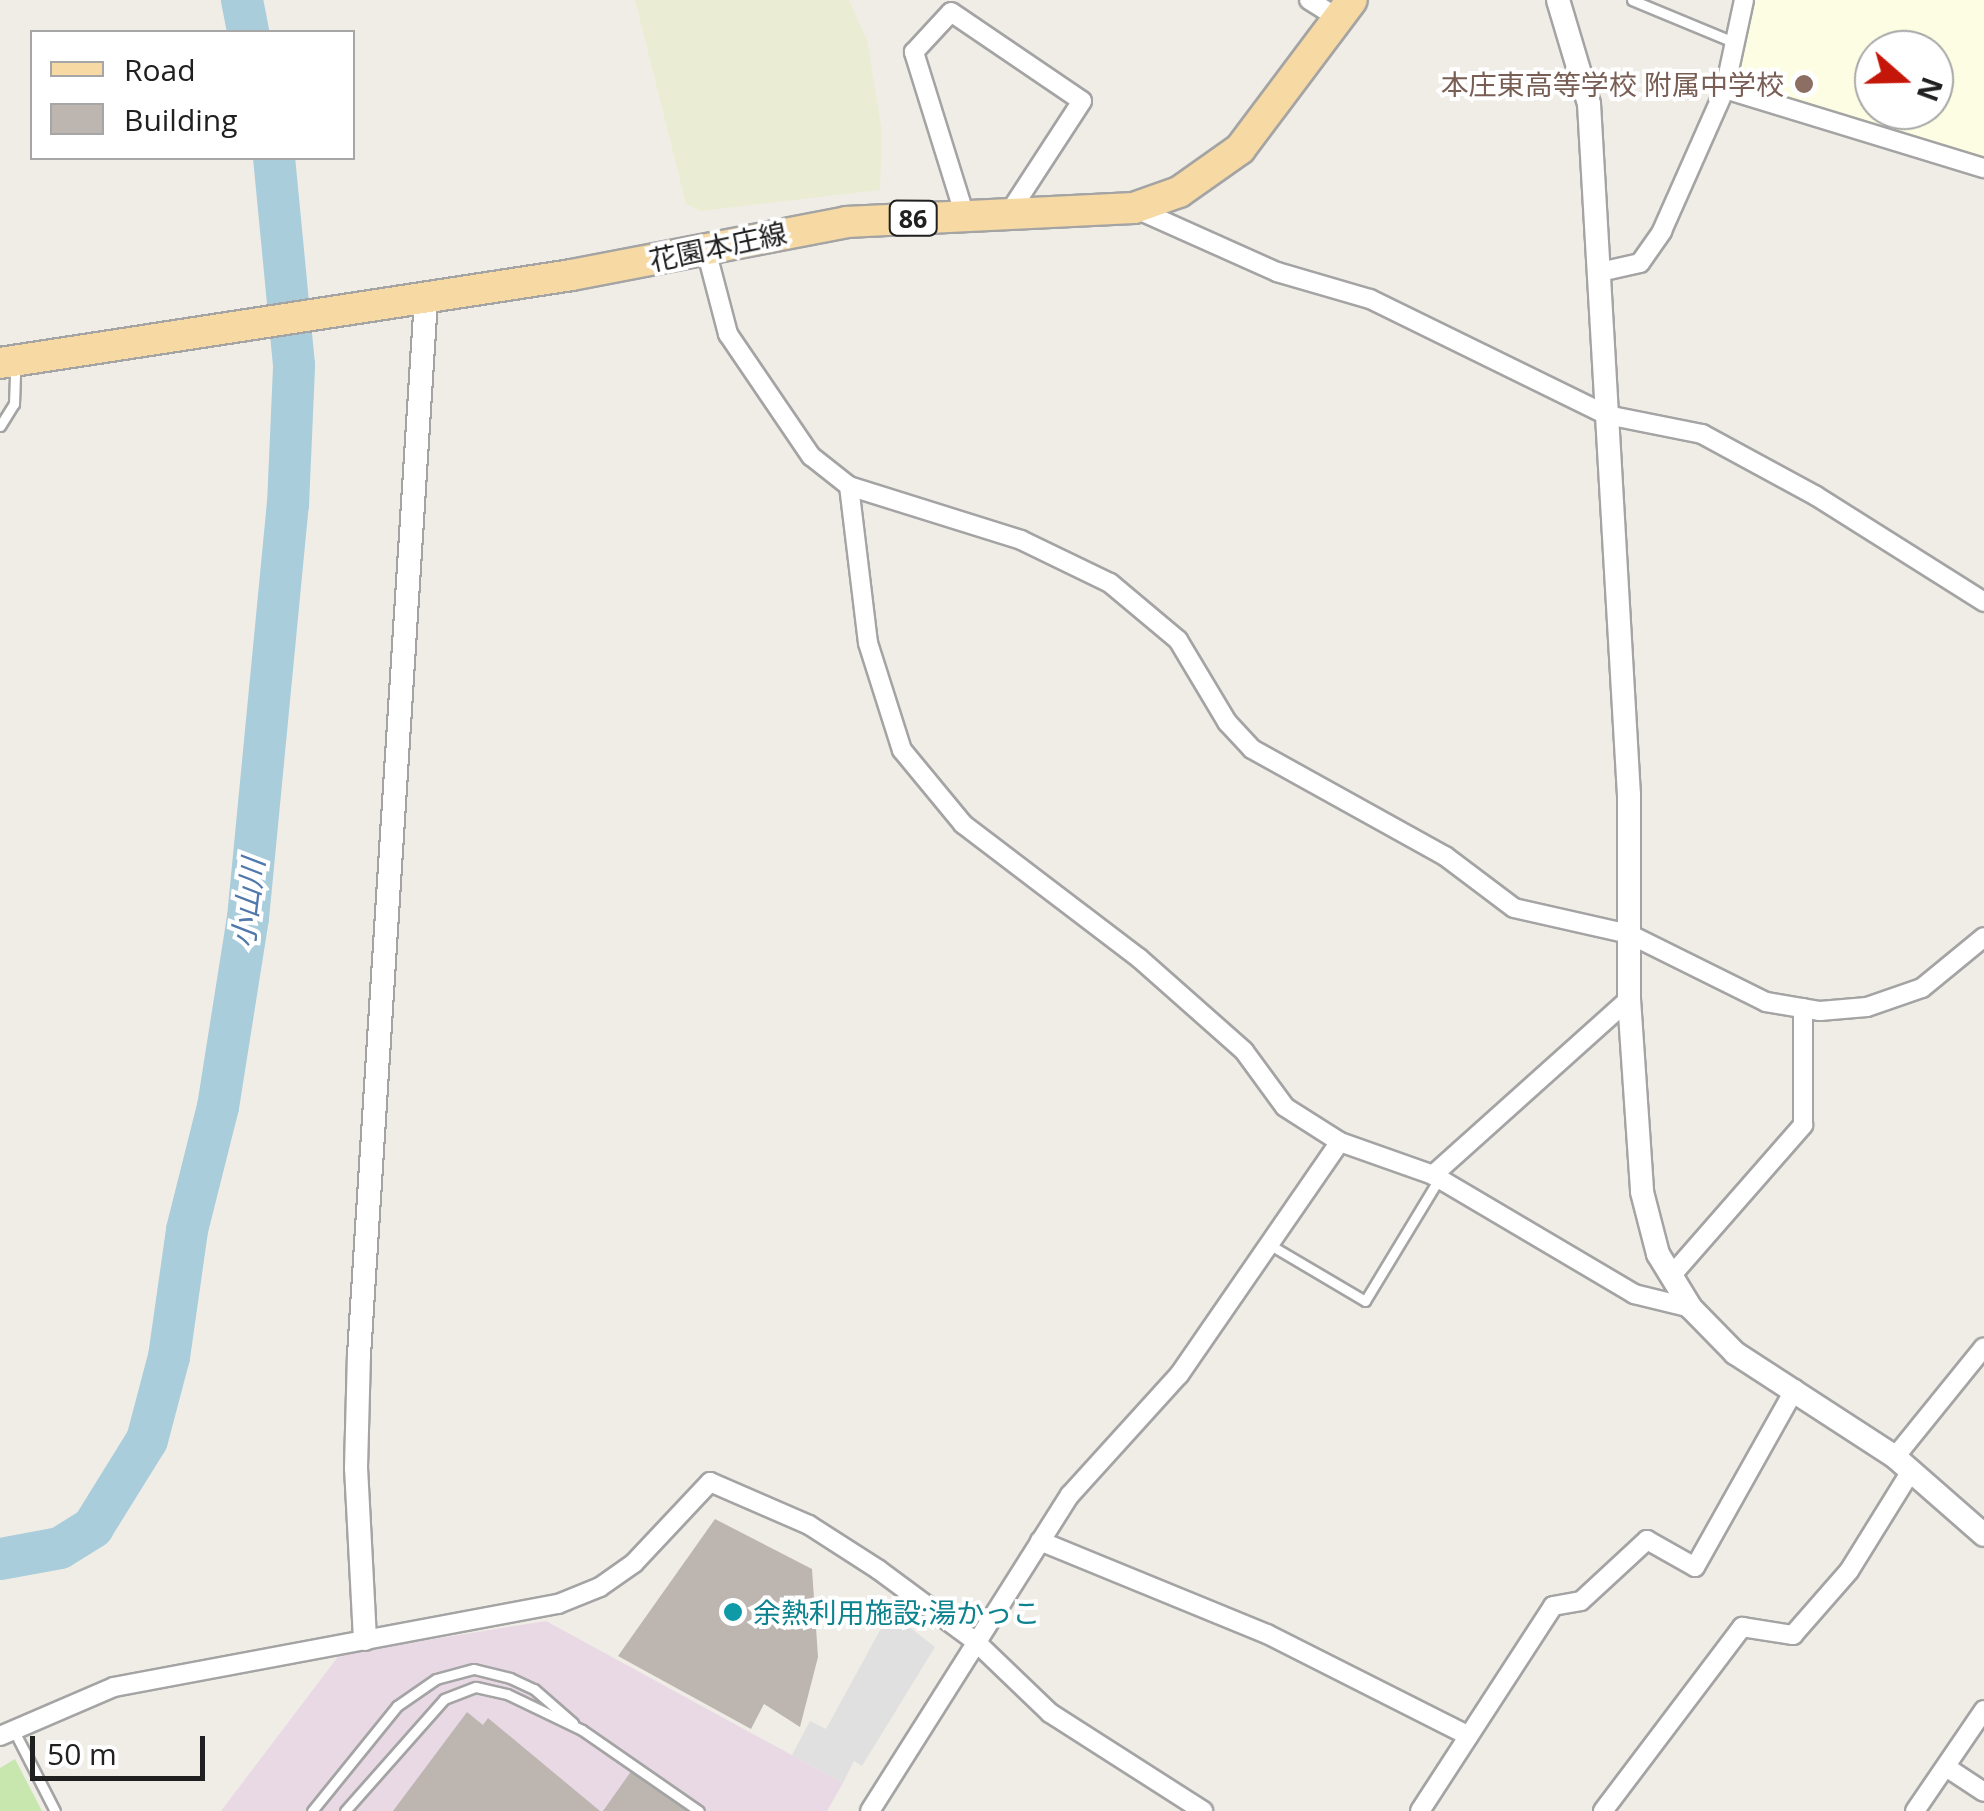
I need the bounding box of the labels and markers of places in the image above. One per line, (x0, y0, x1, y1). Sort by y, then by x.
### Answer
place label: 本庄東高等学校 附属中学校 (1441, 67, 1784, 101)
marker: 本庄東高等学校 附属中学校 (1793, 73, 1815, 95)
place label: 余熱利用施設;湯かっこ (753, 1595, 1040, 1629)
marker: 余熱利用施設;湯かっこ (722, 1601, 744, 1623)

